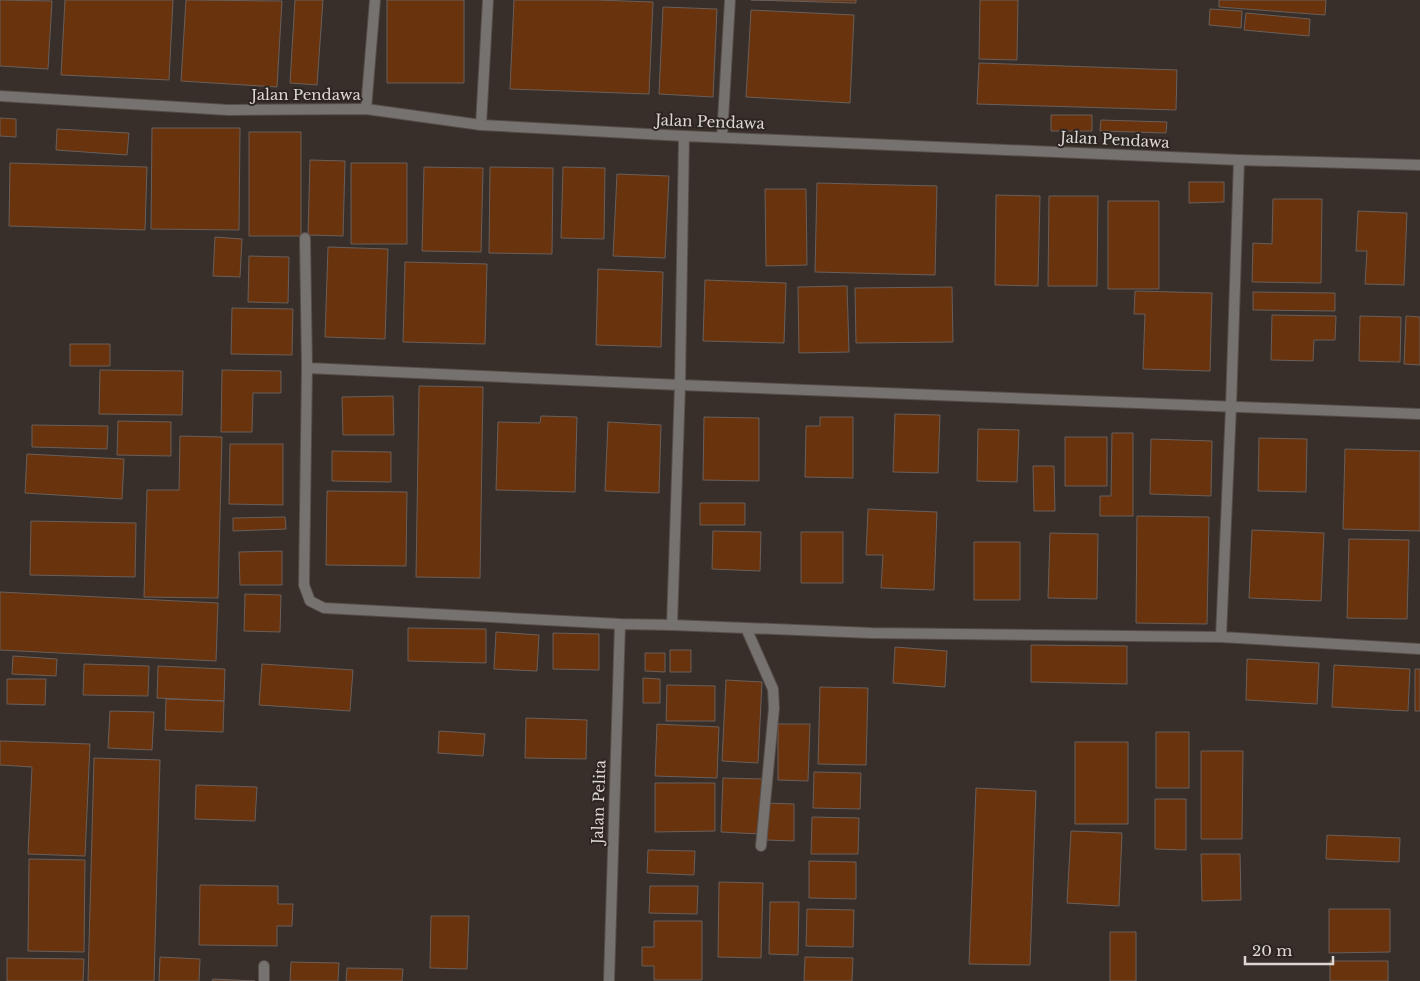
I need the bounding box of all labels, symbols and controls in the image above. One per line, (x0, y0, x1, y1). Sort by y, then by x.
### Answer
street label: Jalan Pendawa (249, 85, 361, 104)
street label: Jalan Pendawa (653, 110, 766, 133)
street label: Jalan Pendawa (1058, 127, 1171, 152)
street label: Jalan Pelita (587, 759, 609, 846)
scale bar (1245, 934, 1332, 966)
text: 20 m (1252, 941, 1292, 960)

